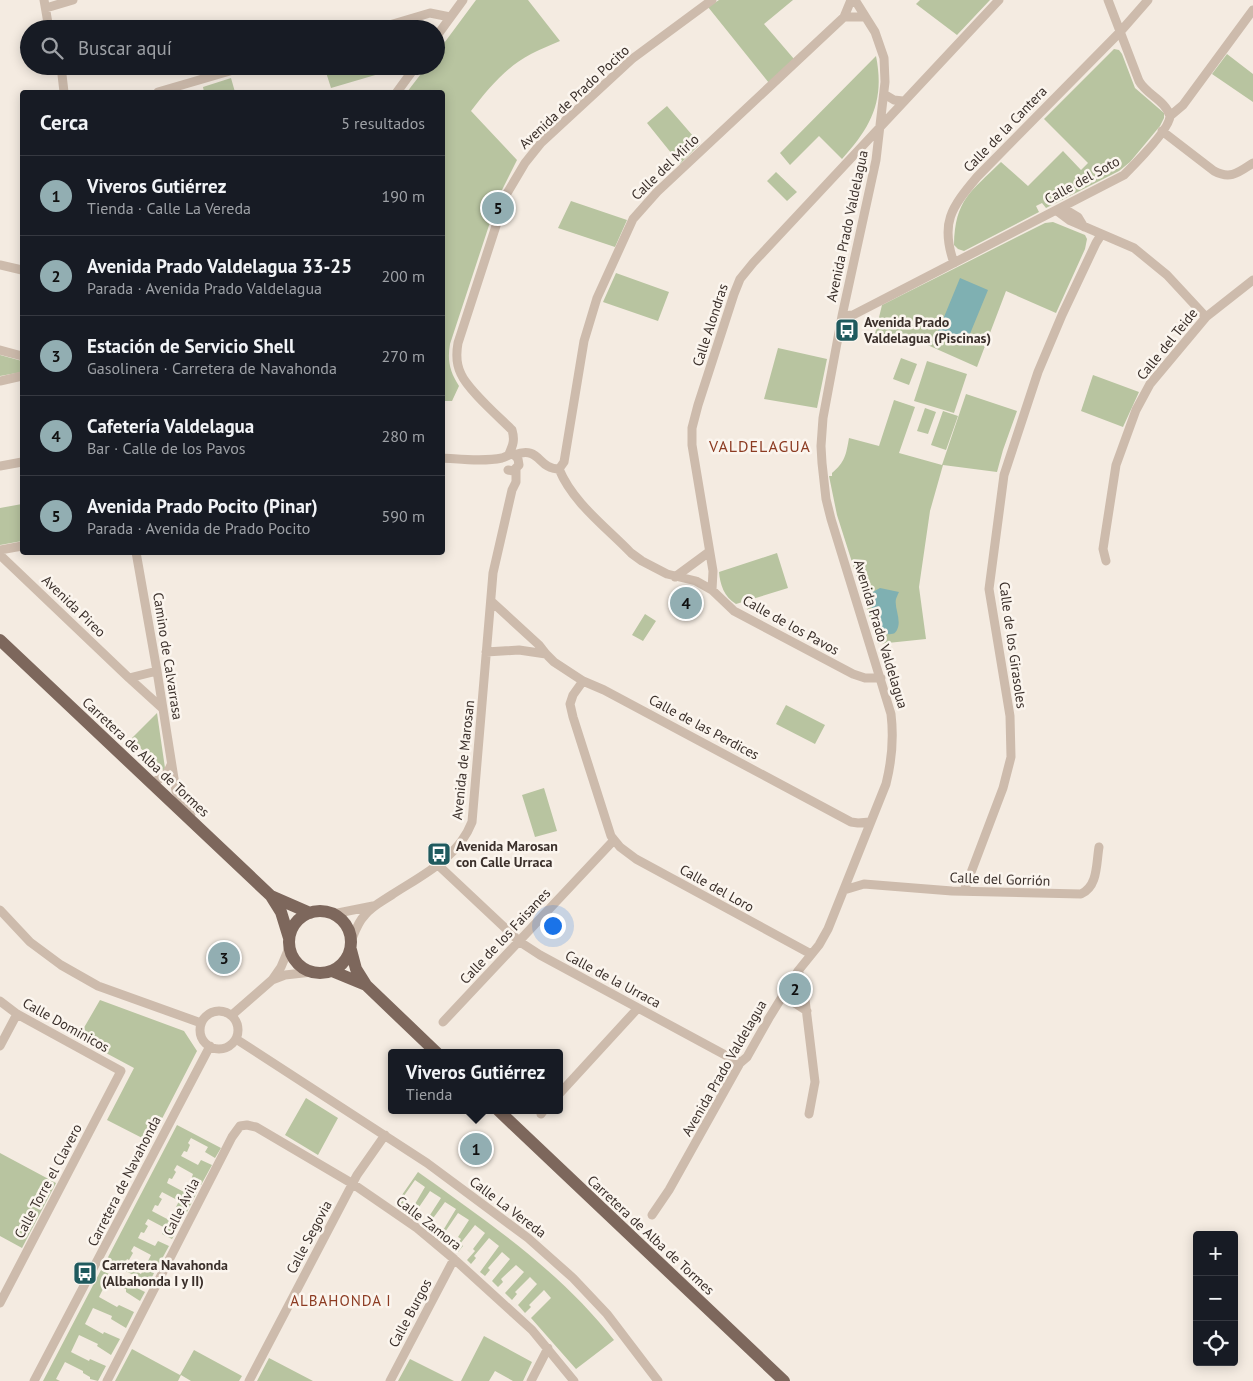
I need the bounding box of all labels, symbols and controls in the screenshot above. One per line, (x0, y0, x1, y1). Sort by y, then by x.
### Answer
search box (20, 20, 445, 75)
icon: search (38, 34, 66, 62)
text: Buscar aquí (78, 36, 172, 60)
street label: Avenida de Prado Pocito (515, 41, 633, 153)
street label: Calle de la Cantera (959, 82, 1051, 176)
text: Cerca (40, 109, 89, 136)
text: 5 resultados (341, 113, 425, 133)
street label: Calle del Mirlo (627, 130, 703, 204)
street label: Avenida Prado Valdelagua (822, 149, 872, 303)
street label: Calle del Soto (1041, 152, 1123, 208)
text: Viveros Gutiérrez (87, 174, 226, 198)
text: 1 (51, 186, 61, 206)
text: 190 m (382, 186, 425, 206)
pin: 5 (482, 189, 514, 227)
text: Tienda · Calle La Vereda (87, 198, 251, 218)
text: Avenida Prado Valdelagua 33-25 (87, 254, 352, 278)
text: 2 (51, 266, 61, 286)
text: 200 m (382, 266, 425, 286)
text: Parada · Avenida Prado Valdelagua (87, 278, 322, 298)
street label: Calle Alondras (688, 281, 732, 369)
street label: Calle del Teide (1133, 304, 1201, 384)
place label: Avenida Prado Valdelagua (Piscinas) (863, 313, 991, 347)
bus stop icon: Avenida Prado Valdelagua (Piscinas) (834, 317, 860, 343)
text: Estación de Servicio Shell (87, 334, 295, 358)
text: 3 (51, 346, 61, 366)
text: 270 m (382, 346, 425, 366)
text: Gasolinera · Carretera de Navahonda (87, 358, 337, 378)
text: Cafetería Valdelagua (87, 414, 254, 438)
text: 4 (51, 426, 61, 446)
text: 280 m (382, 426, 425, 446)
district label: VALDELAGUA (708, 436, 811, 456)
text: Bar · Calle de los Pavos (87, 438, 246, 458)
text: Avenida Prado Pocito (Pinar) (87, 494, 318, 518)
text: 5 (51, 506, 61, 526)
text: 590 m (382, 506, 425, 526)
text: Parada · Avenida de Prado Pocito (87, 518, 310, 538)
street label: Avenida Prado Valdelagua (850, 558, 912, 711)
street label: Avenida Pireo (38, 571, 110, 641)
street label: Calle de los Girasoles (995, 580, 1031, 710)
pin: 4 (670, 584, 702, 622)
street label: Camino de Calvarrasa (149, 591, 187, 721)
street label: Calle de los Pavos (740, 591, 843, 659)
street label: Calle de las Perdices (646, 690, 762, 764)
street label: Carretera de Alba de Tormes (79, 693, 213, 821)
street label: Avenida de Marosan (448, 699, 478, 821)
place label: Avenida Marosan con Calle Urraca (456, 837, 558, 871)
bus stop icon: Avenida Marosan con Calle Urraca (426, 841, 452, 867)
street label: Calle del Loro (677, 860, 757, 916)
street label: Calle del Gorrión (949, 868, 1051, 890)
street label: Calle de los Faisanes (456, 884, 554, 988)
your location (540, 913, 566, 939)
pin: 3 (208, 939, 240, 977)
street label: Calle de la Urraca (562, 946, 664, 1012)
pin: 2 (779, 970, 811, 1008)
street label: Calle Dominicos (20, 994, 113, 1056)
street label: Avenida Prado Valdelagua (678, 997, 770, 1139)
popup (388, 1049, 563, 1114)
text: Viveros Gutiérrez (406, 1060, 545, 1084)
text: Tienda (406, 1084, 452, 1104)
street label: Carretera de Navahonda (83, 1113, 165, 1249)
street label: Calle Torre el Clavero (10, 1121, 86, 1241)
pin: 1 (460, 1130, 492, 1168)
street label: Carretera de Alba de Tormes (584, 1171, 718, 1299)
street label: Calle La Vereda (466, 1172, 550, 1242)
street label: Calle Ávila (159, 1175, 203, 1239)
street label: Calle Zamora (393, 1192, 465, 1254)
street label: Calle Segovia (282, 1197, 336, 1277)
map controls (1193, 1231, 1238, 1366)
button: + (1193, 1231, 1238, 1276)
place label: Carretera Navahonda (Albahonda I y II) (102, 1256, 228, 1290)
bus stop icon: Carretera Navahonda (Albahonda I y II) (72, 1260, 98, 1286)
street label: Calle Burgos (384, 1276, 436, 1350)
button: − (1193, 1276, 1238, 1321)
district label: ALBAHONDA I (290, 1291, 392, 1310)
button: locate (1193, 1321, 1238, 1366)

